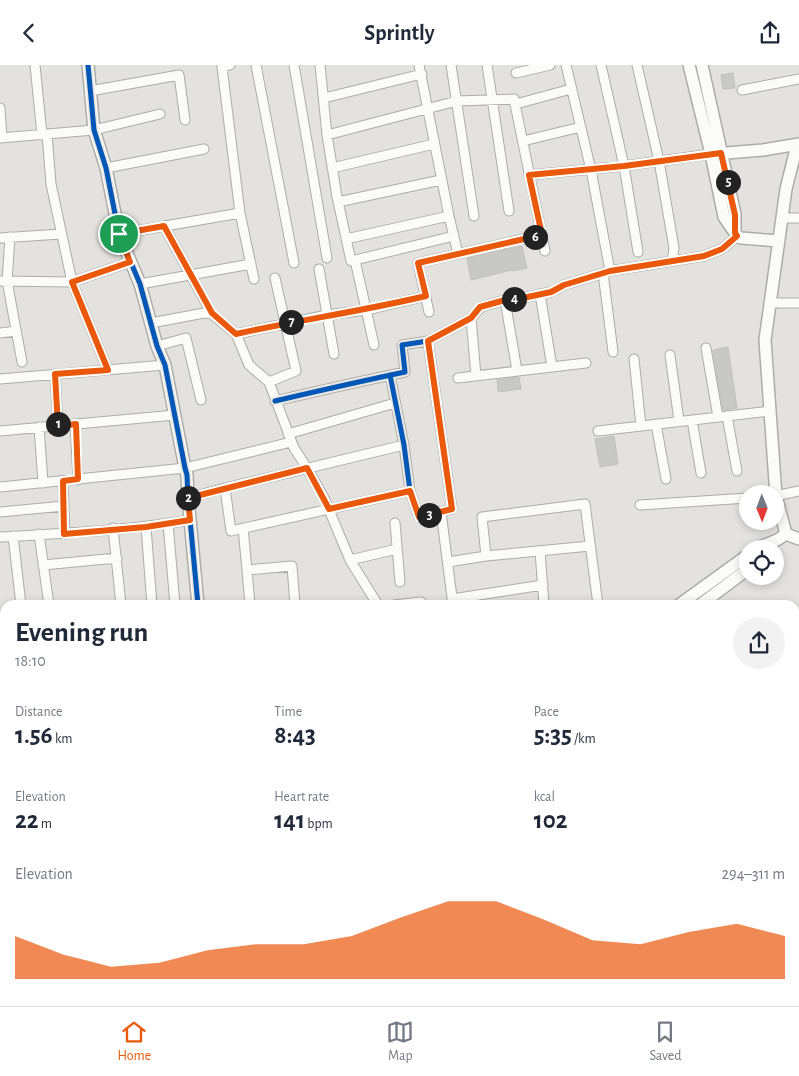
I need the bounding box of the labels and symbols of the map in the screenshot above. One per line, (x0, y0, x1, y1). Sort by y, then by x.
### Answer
pin: 5 (716, 169, 740, 195)
pin (98, 213, 140, 255)
pin: 6 (522, 225, 548, 249)
pin: 4 (502, 287, 526, 311)
pin: 7 (278, 309, 304, 335)
pin: 1 (46, 411, 70, 437)
pin: 2 (176, 485, 200, 511)
north arrow (739, 485, 784, 530)
pin: 3 (416, 503, 442, 527)

